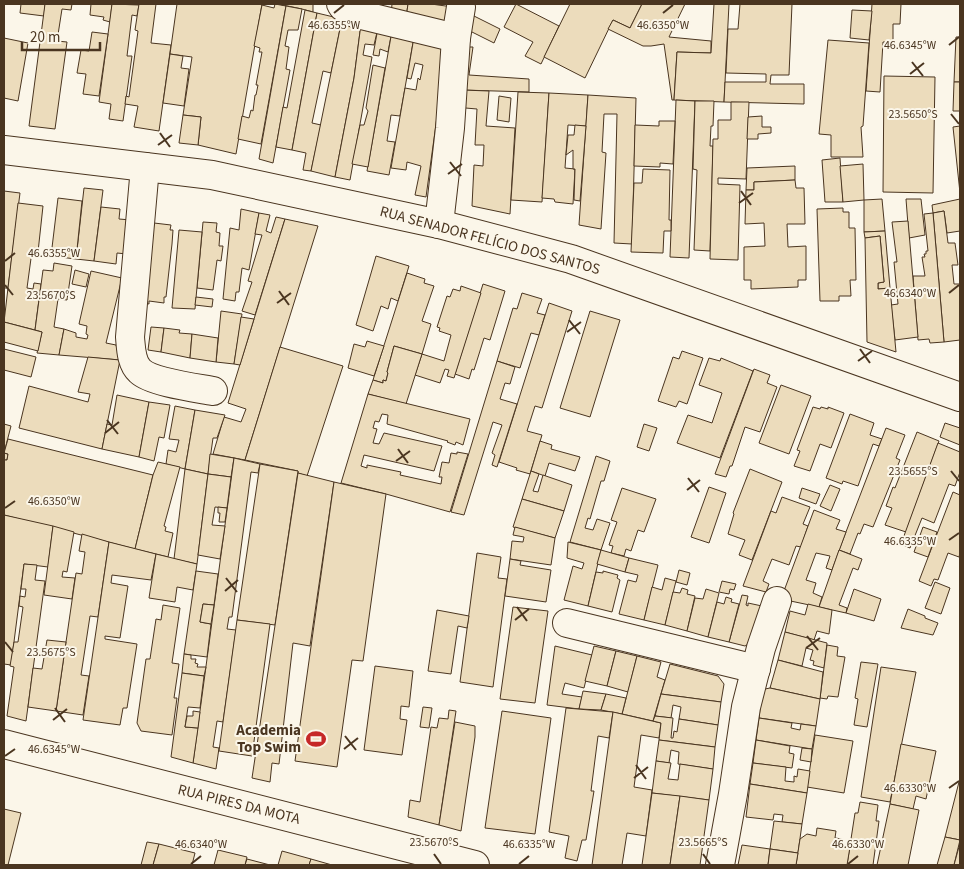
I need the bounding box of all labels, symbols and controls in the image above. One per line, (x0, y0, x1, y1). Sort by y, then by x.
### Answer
text: 46.6355°W (308, 17, 361, 34)
text: 46.6350°W (637, 17, 690, 34)
scale bar (22, 20, 100, 52)
text: 20 m (30, 27, 60, 48)
text: 46.6345°W (884, 37, 937, 54)
text: 23.5650°S (888, 106, 938, 123)
street label: RUA SENADOR FELÍCIO DOS SANTOS (377, 201, 602, 280)
text: 46.6355°W (28, 245, 81, 262)
text: 46.6340°W (884, 285, 937, 302)
text: 23.5670°S (26, 287, 76, 304)
text: 23.5655°S (888, 463, 938, 480)
text: 46.6350°W (28, 493, 81, 510)
text: 46.6335°W (884, 533, 937, 550)
text: 23.5675°S (26, 644, 76, 661)
place label: Academia Top Swim (235, 720, 301, 758)
sports icon: Academia Top Swim (305, 728, 327, 750)
text: 46.6345°W (28, 741, 81, 758)
street label: RUA PIRES DA MOTA (176, 779, 303, 830)
text: 46.6330°W (884, 780, 937, 797)
text: 23.5670°S (409, 834, 459, 851)
text: 23.5665°S (678, 834, 728, 851)
text: 46.6340°W (175, 836, 228, 853)
text: 46.6335°W (503, 836, 556, 853)
text: 46.6330°W (832, 836, 885, 853)

